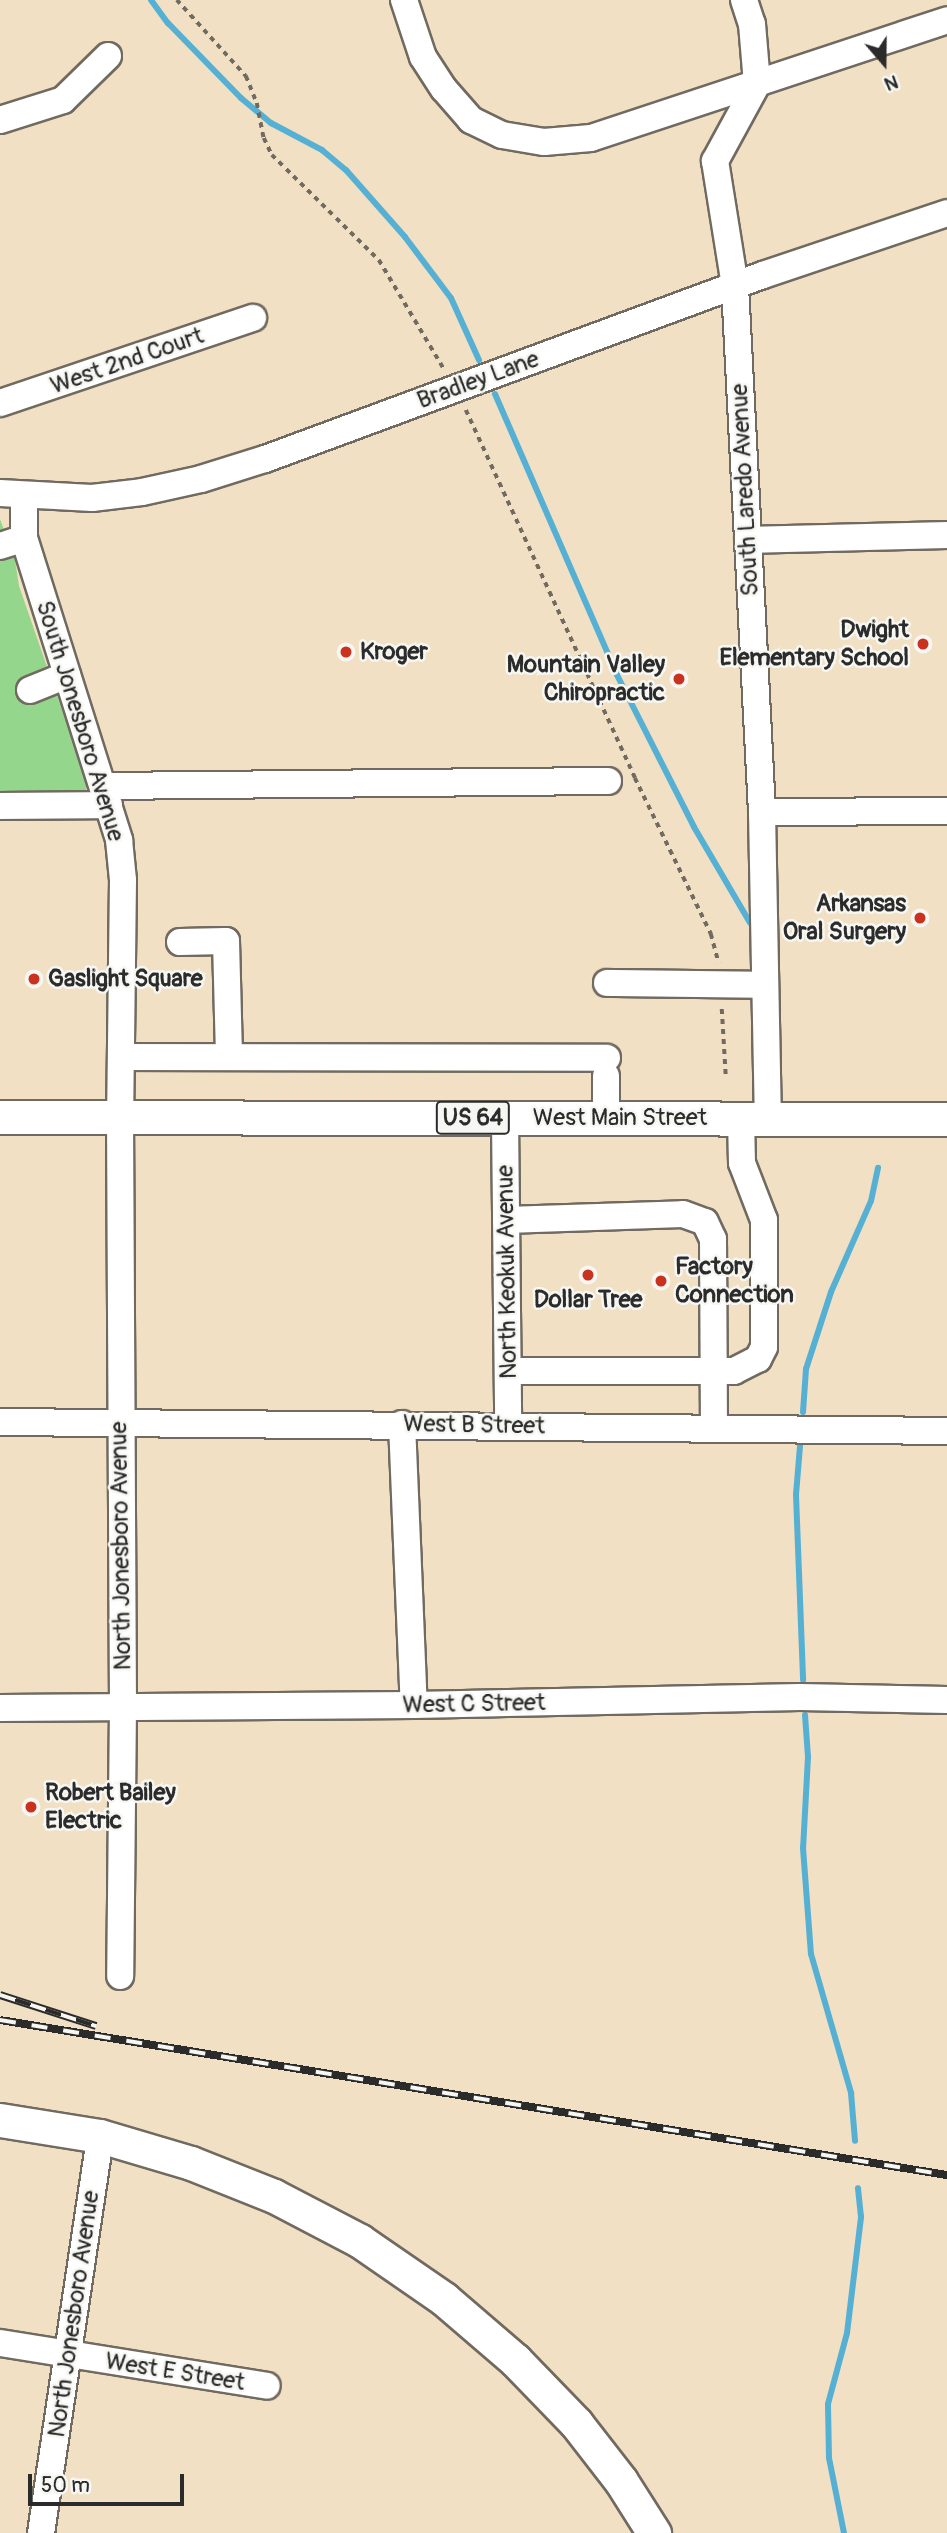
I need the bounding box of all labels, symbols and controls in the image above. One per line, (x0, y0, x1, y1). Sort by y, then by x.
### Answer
north arrow (849, 28, 919, 98)
text: N (881, 69, 901, 96)
street label: West 2nd Court (47, 321, 207, 401)
street label: Bradley Lane (413, 345, 543, 415)
street label: South Laredo Avenue (725, 383, 765, 597)
street label: South Jonesboro Avenue (30, 597, 130, 845)
place label: Dwight Elementary School (719, 616, 909, 672)
marker: Dwight Elementary School (915, 636, 931, 652)
place label: Kroger (360, 638, 428, 666)
marker: Kroger (338, 644, 354, 660)
place label: Mountain Valley Chiropractic (507, 651, 665, 707)
marker: Mountain Valley Chiropractic (671, 671, 687, 687)
place label: Arkansas Oral Surgery (783, 890, 906, 946)
marker: Arkansas Oral Surgery (912, 910, 928, 926)
place label: Gaslight Square (48, 965, 203, 993)
marker: Gaslight Square (26, 971, 42, 987)
road number: US 64 (434, 1098, 512, 1138)
street label: West Main Street (533, 1104, 707, 1132)
street label: North Keokuk Avenue (491, 1165, 523, 1379)
place label: Factory Connection (675, 1253, 794, 1309)
marker: Dollar Tree (580, 1267, 596, 1283)
marker: Factory Connection (653, 1273, 669, 1289)
place label: Dollar Tree (534, 1286, 642, 1314)
street label: West B Street (403, 1409, 545, 1441)
street label: North Jonesboro Avenue (104, 1421, 138, 1671)
street label: West C Street (402, 1688, 546, 1720)
place label: Robert Bailey Electric (45, 1779, 176, 1835)
marker: Robert Bailey Electric (23, 1799, 39, 1815)
street label: North Jonesboro Avenue (42, 2189, 106, 2439)
street label: West E Street (103, 2347, 247, 2397)
scale bar (32, 2460, 187, 2504)
text: 50 m (41, 2472, 90, 2499)

